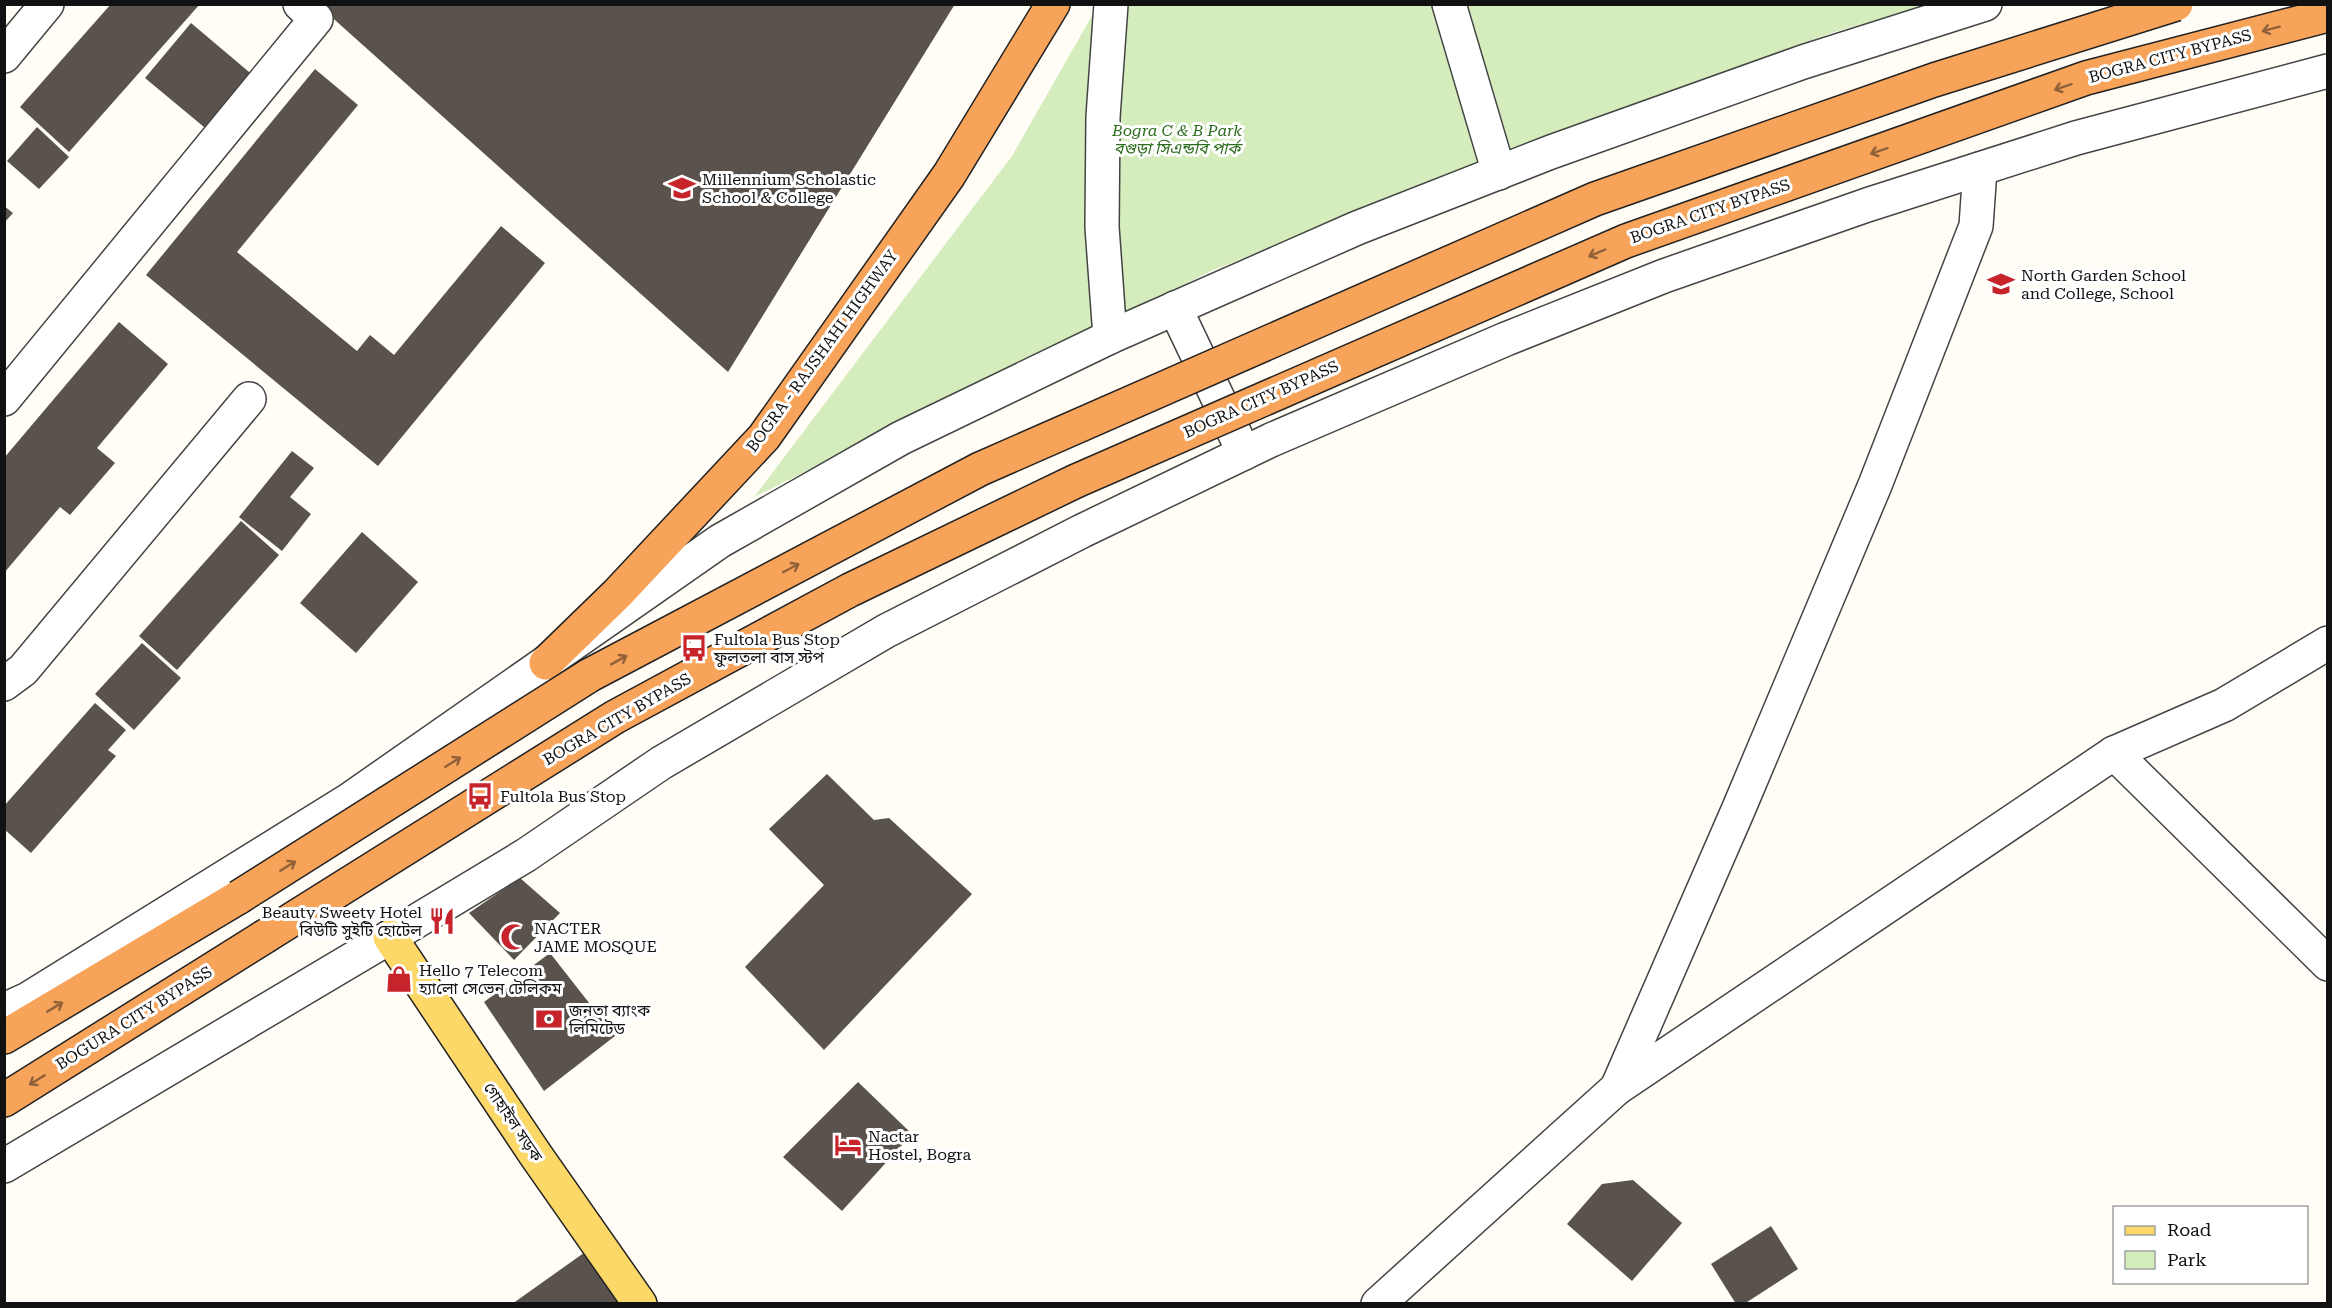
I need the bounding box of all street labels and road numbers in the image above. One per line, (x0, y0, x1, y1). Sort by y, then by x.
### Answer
street label: BOGRA CITY BYPASS (2087, 25, 2253, 87)
street label: BOGRA CITY BYPASS (1628, 175, 1792, 247)
street label: BOGRA - RAJSHAHI HIGHWAY (742, 246, 902, 456)
street label: BOGRA CITY BYPASS (1181, 356, 1342, 442)
street label: BOGRA CITY BYPASS (540, 669, 694, 769)
street label: BOGURA CITY BYPASS (52, 962, 216, 1074)
street label: গোহাইল সড়ক (480, 1079, 547, 1166)

